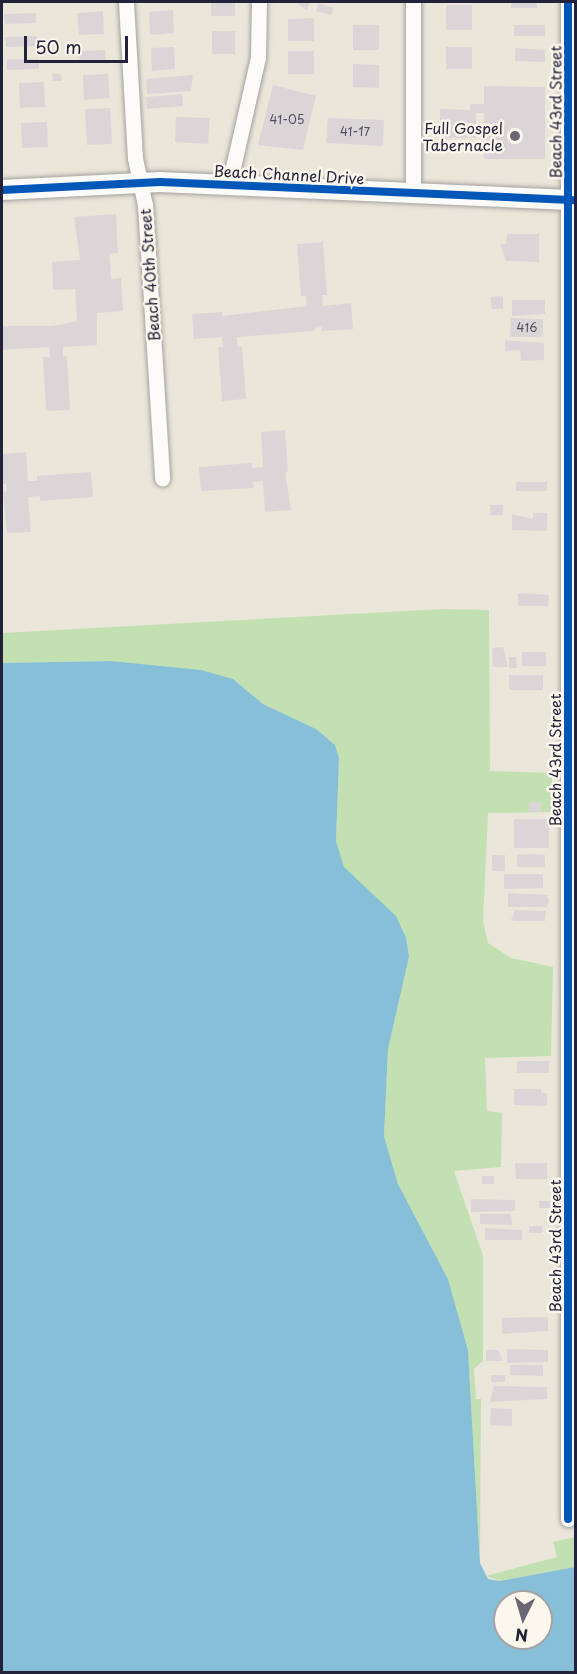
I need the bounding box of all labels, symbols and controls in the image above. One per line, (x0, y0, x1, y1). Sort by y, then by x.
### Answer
scale bar (27, 24, 130, 62)
text: 50 m (35, 33, 82, 60)
street label: Beach 43rd Street (546, 45, 564, 179)
house number: 41-05 (270, 113, 304, 127)
place label: Full Gospel Tabernacle (422, 118, 503, 153)
house number: 41-17 (340, 125, 370, 139)
marker: Full Gospel Tabernacle (508, 129, 522, 143)
street label: Beach Channel Drive (213, 161, 365, 187)
street label: Beach 40th Street (135, 207, 163, 343)
house number: 416 (516, 321, 538, 335)
street label: Beach 43rd Street (546, 693, 564, 827)
street label: Beach 43rd Street (546, 1179, 564, 1313)
north arrow (493, 1590, 553, 1650)
text: N (514, 1623, 529, 1648)

